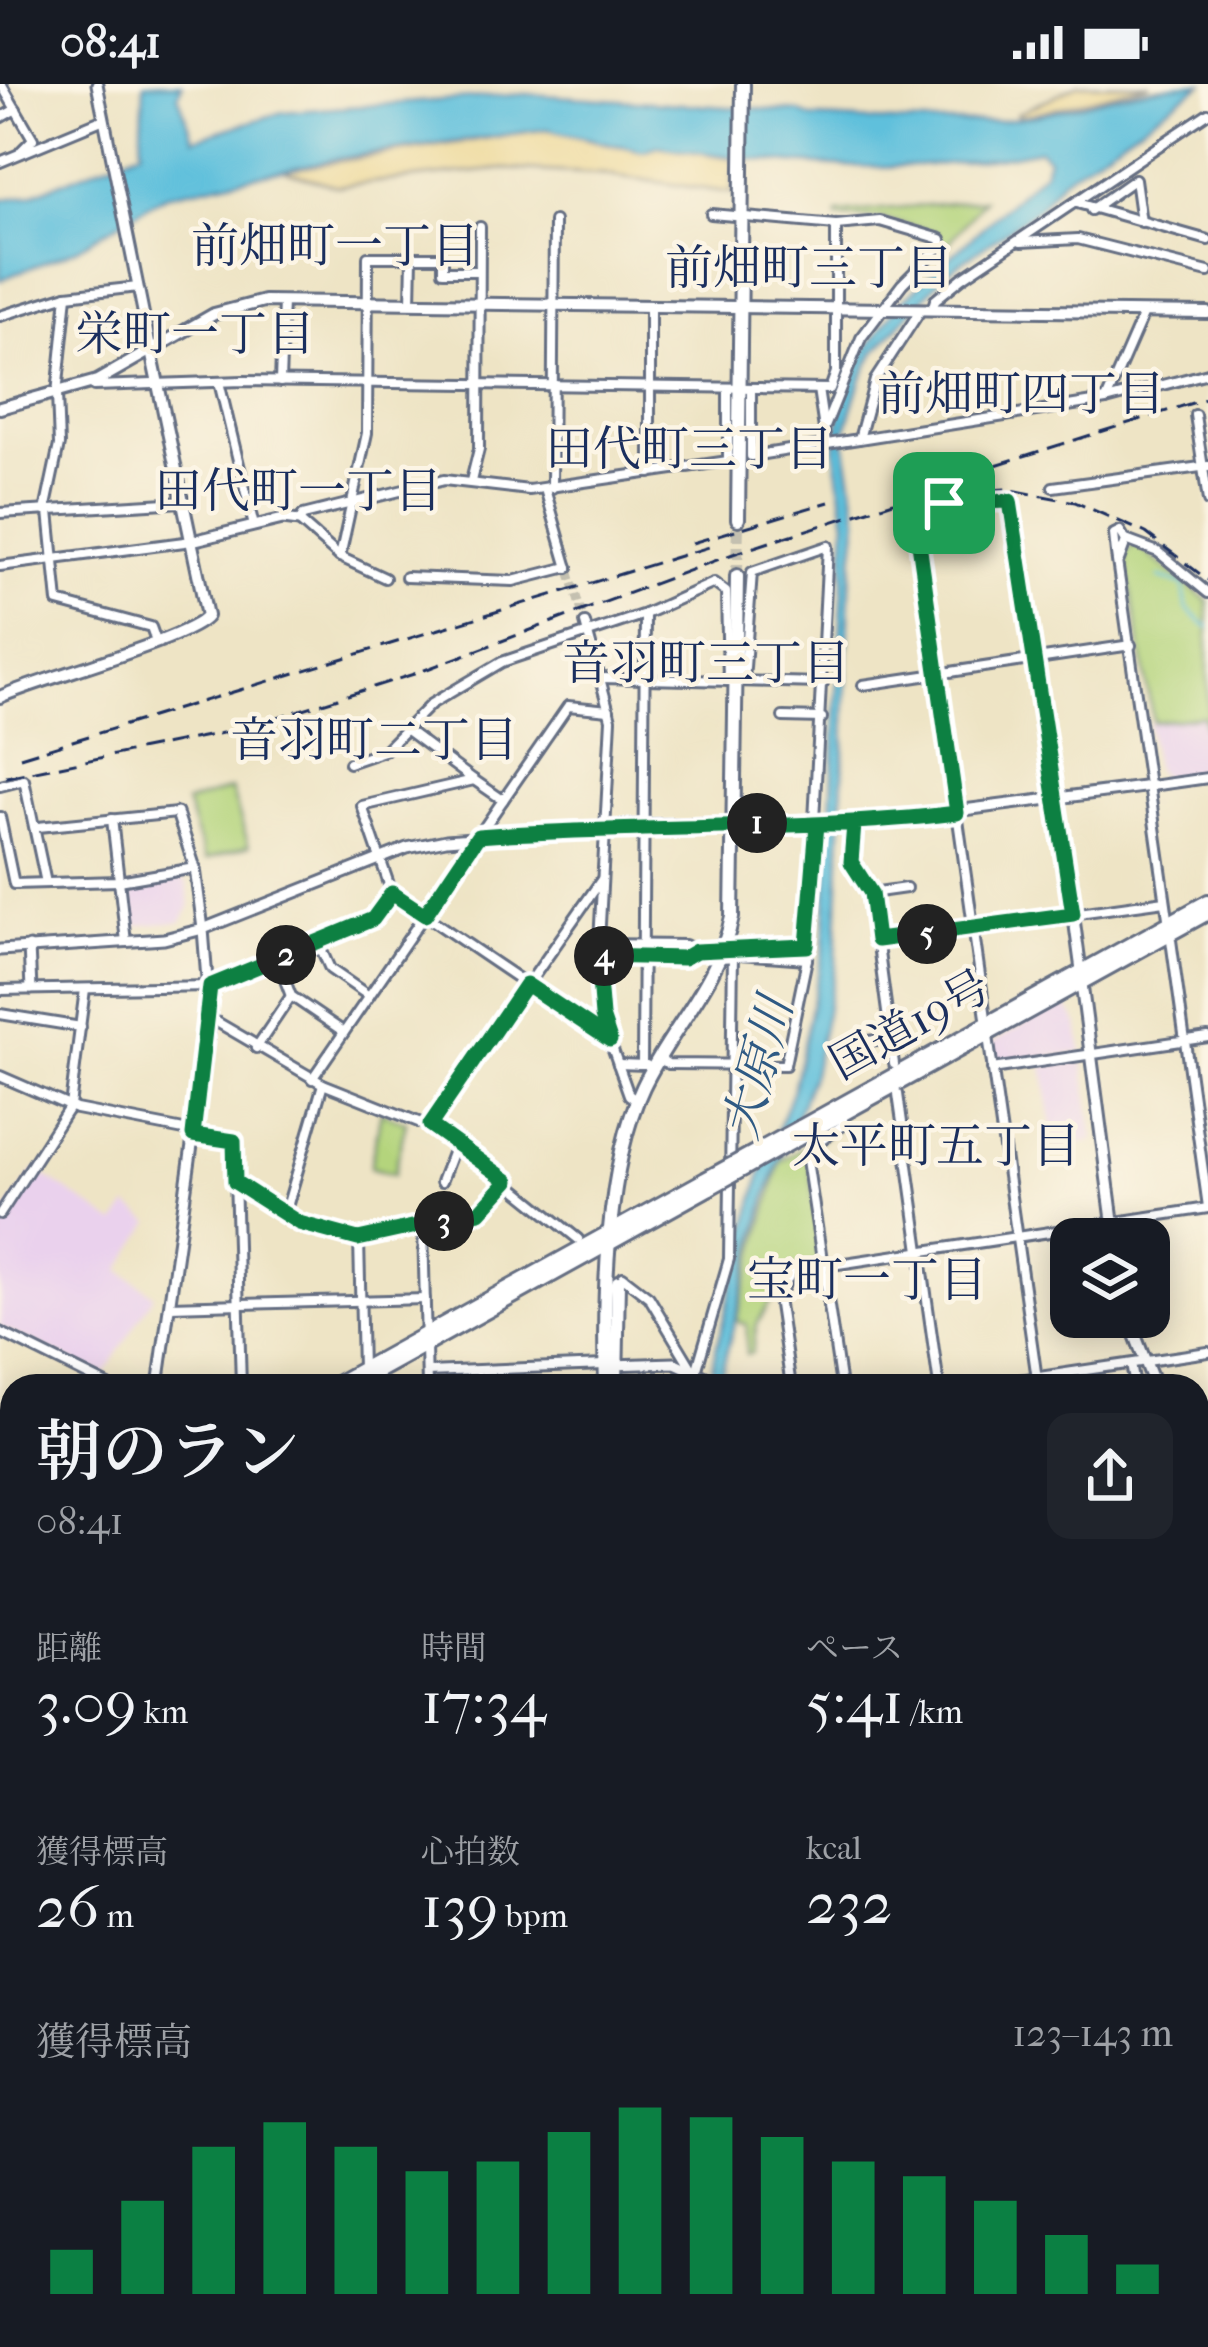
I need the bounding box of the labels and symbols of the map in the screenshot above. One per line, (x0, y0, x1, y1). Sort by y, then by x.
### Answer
district label: 前畑町一丁目 (191, 218, 479, 274)
district label: 前畑町三丁目 (665, 240, 953, 296)
district label: 栄町一丁目 (75, 306, 315, 362)
district label: 前畑町四丁目 (877, 366, 1165, 422)
district label: 田代町三丁目 (545, 421, 833, 477)
pin (893, 452, 995, 554)
district label: 田代町一丁目 (154, 463, 442, 519)
district label: 音羽町三丁目 (562, 635, 850, 691)
district label: 音羽町二丁目 (230, 712, 518, 768)
pin: 1 (727, 793, 787, 853)
pin: 5 (897, 904, 957, 964)
pin: 2 (256, 925, 316, 985)
pin: 4 (574, 926, 634, 986)
street label: 国道19号 (821, 959, 999, 1091)
water label: 大原川 (712, 986, 805, 1145)
district label: 太平町五丁目 (792, 1118, 1080, 1174)
pin: 3 (414, 1191, 474, 1251)
district label: 宝町一丁目 (747, 1252, 987, 1308)

